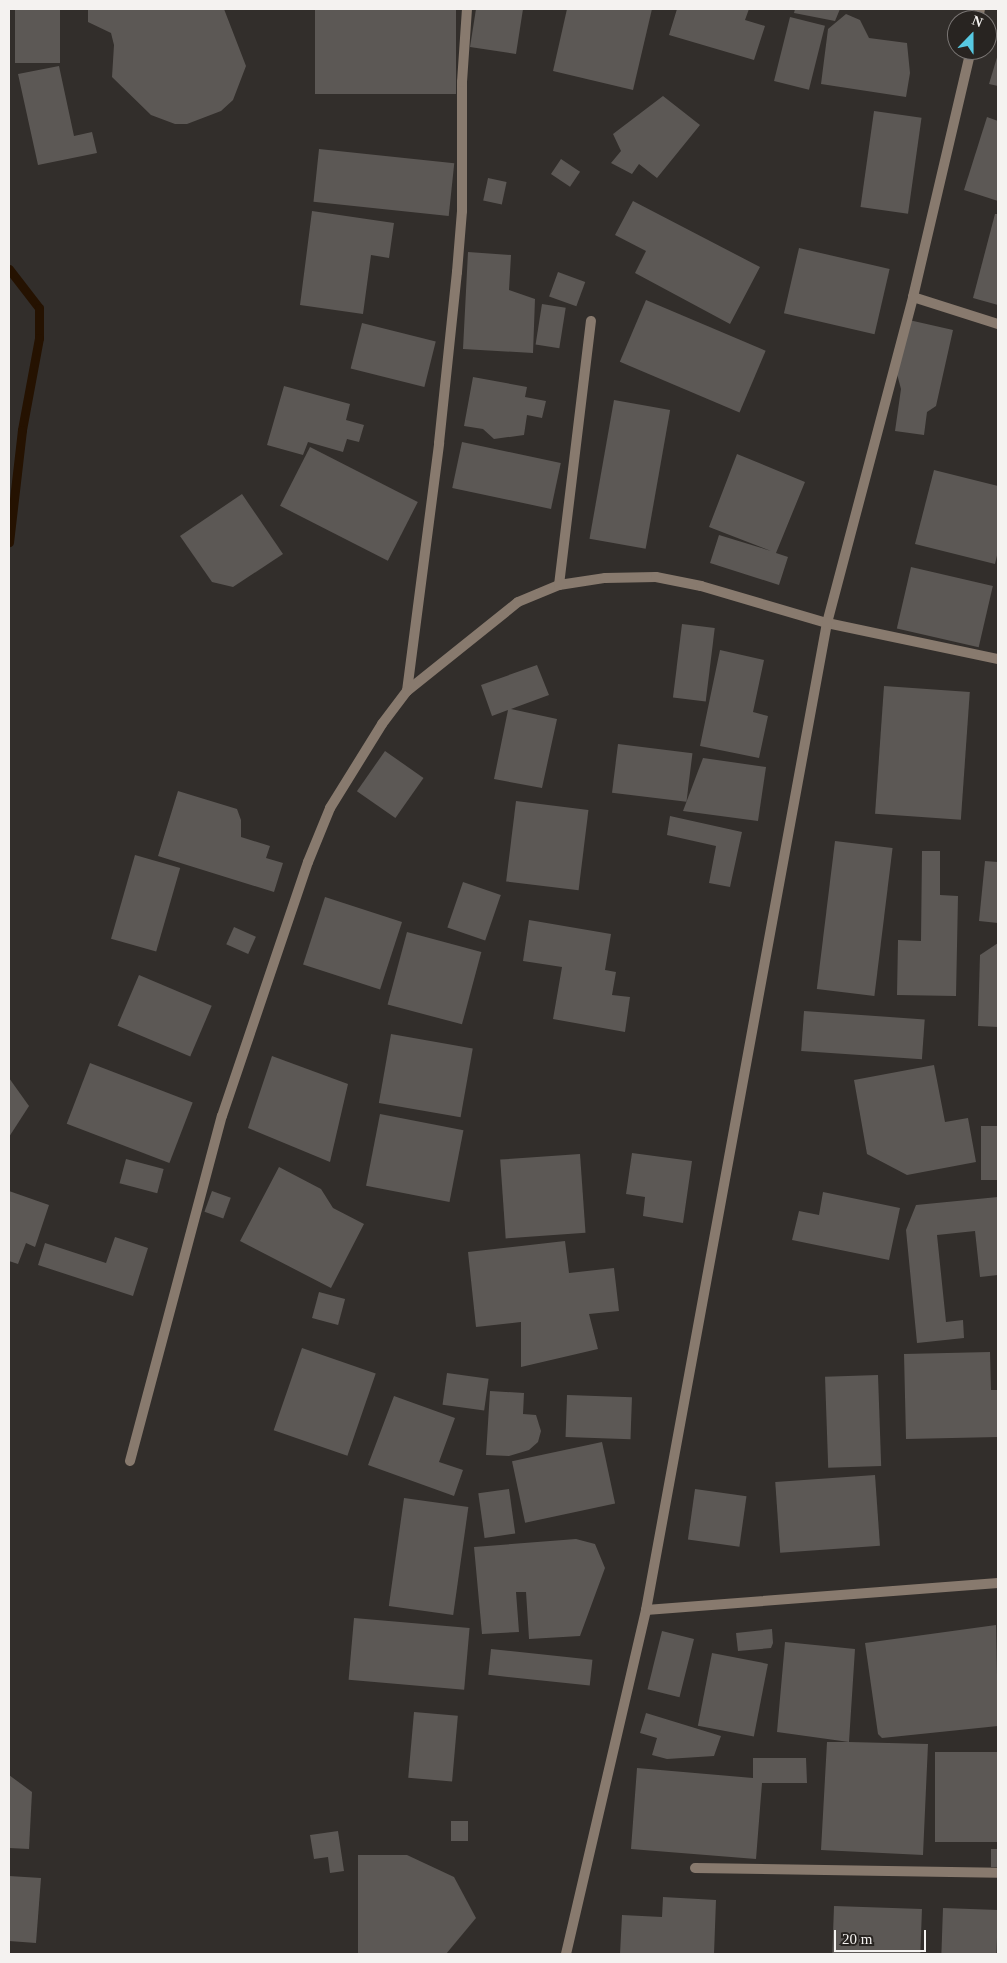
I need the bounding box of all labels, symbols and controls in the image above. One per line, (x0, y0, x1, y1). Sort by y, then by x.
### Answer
north arrow (947, 10, 997, 60)
text: N (970, 13, 985, 30)
scale bar (837, 1920, 930, 1952)
text: 20 m (842, 1931, 872, 1947)

